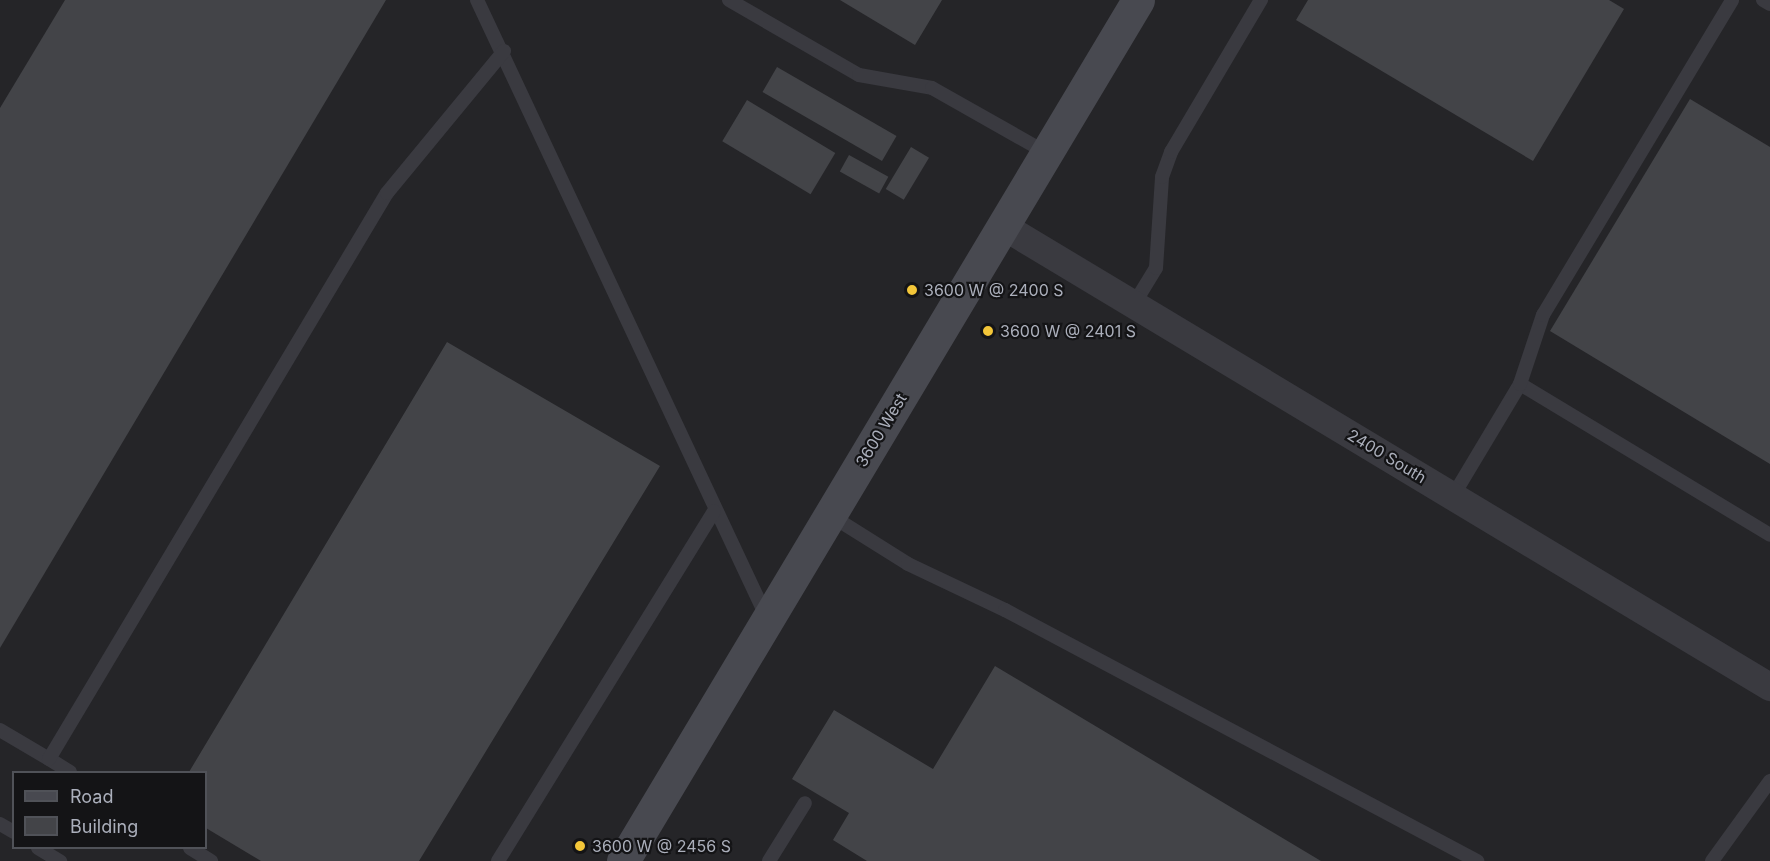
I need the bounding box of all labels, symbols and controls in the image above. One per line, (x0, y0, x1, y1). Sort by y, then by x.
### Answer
place label: 3600 W @ 2400 S (924, 280, 1064, 300)
marker: 3600 W @ 2400 S (905, 283, 919, 297)
place label: 3600 W @ 2401 S (1000, 321, 1136, 341)
marker: 3600 W @ 2401 S (981, 324, 995, 338)
street label: 3600 West (852, 390, 910, 470)
street label: 2400 South (1344, 425, 1430, 487)
legend (12, 771, 207, 849)
text: Road (70, 786, 113, 807)
text: Building (70, 816, 138, 837)
place label: 3600 W @ 2456 S (592, 836, 731, 856)
marker: 3600 W @ 2456 S (573, 839, 587, 853)

